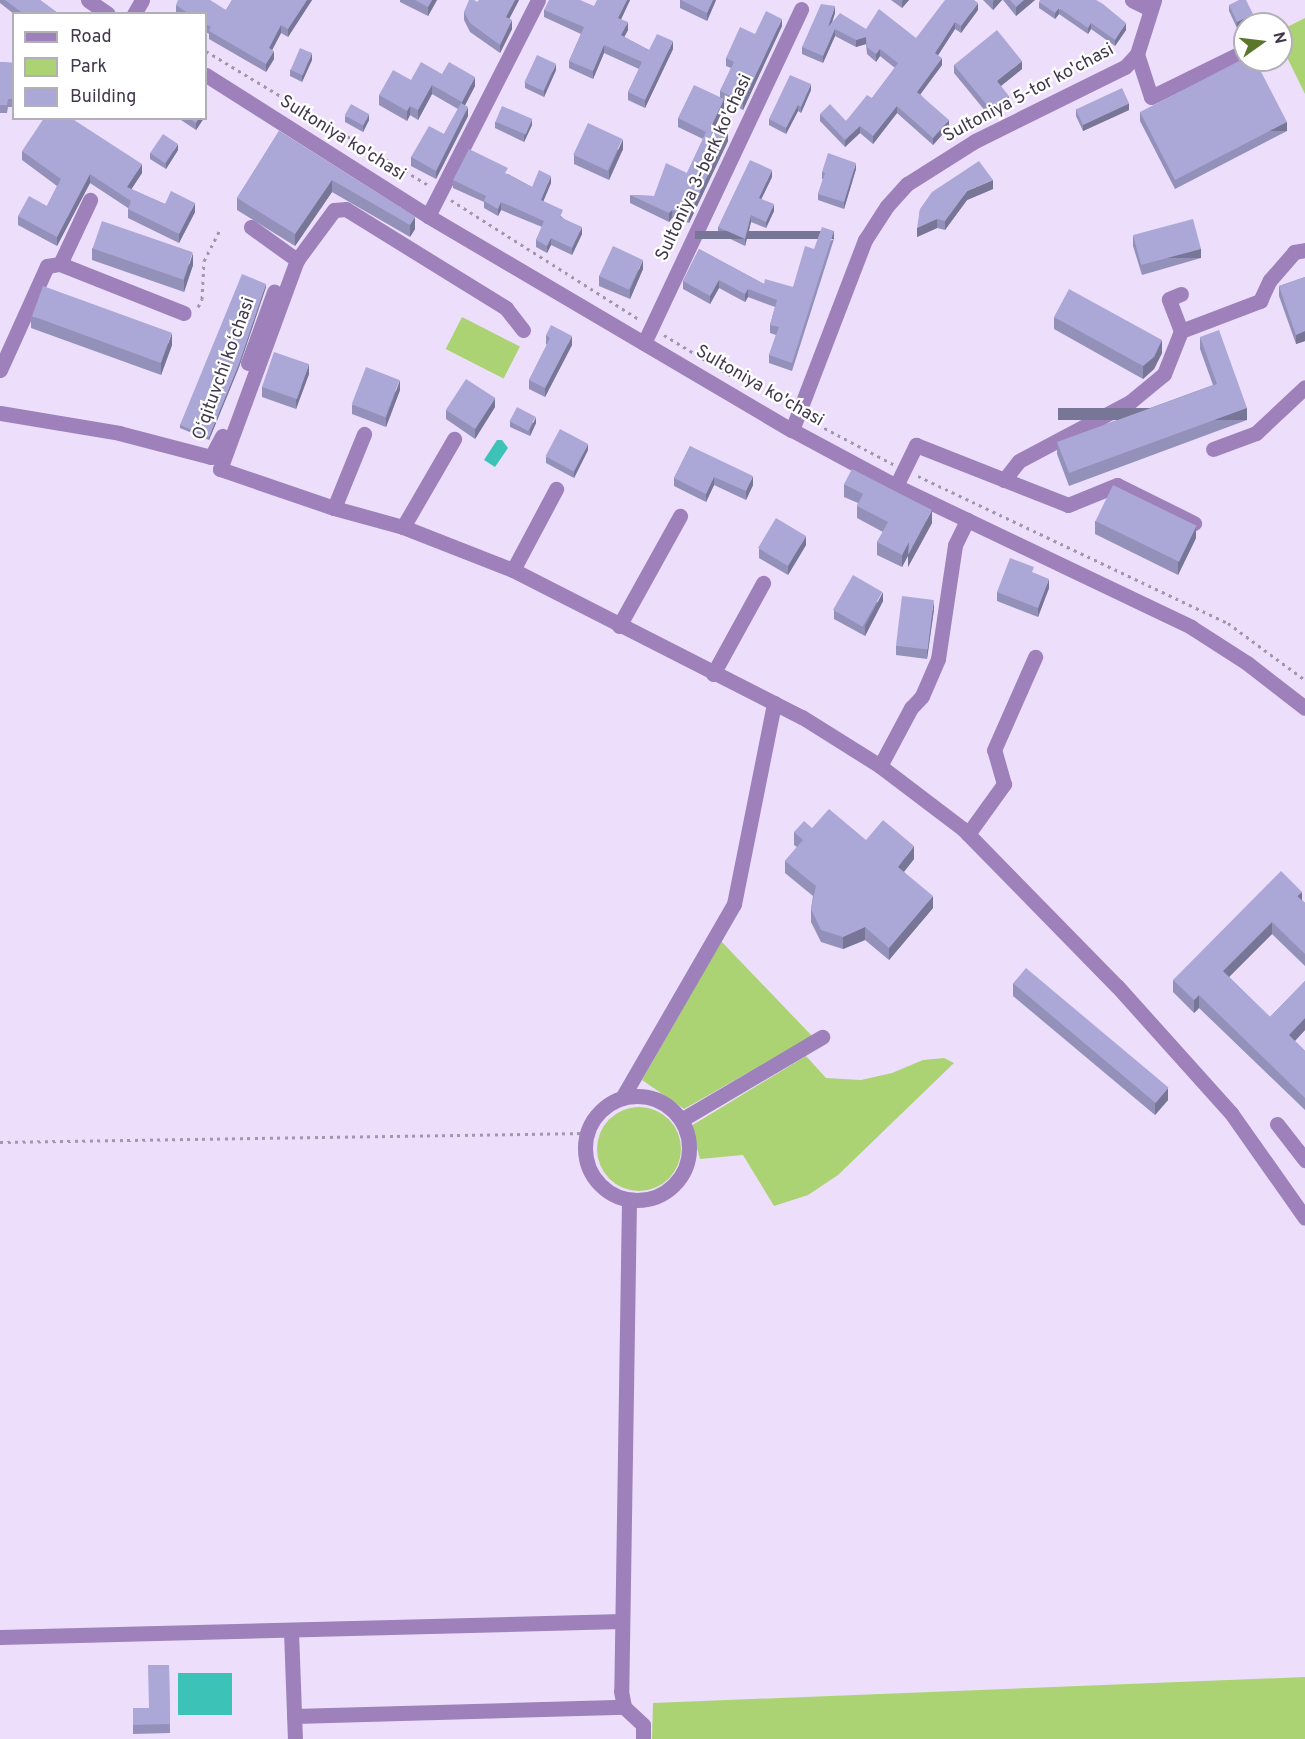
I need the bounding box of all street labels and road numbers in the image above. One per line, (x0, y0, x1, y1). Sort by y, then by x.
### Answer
street label: Sultoniya 5-tor ko'chasi (940, 40, 1118, 148)
street label: Sultoniya 3-berk ko'chasi (652, 71, 758, 265)
street label: Sultoniya ko'chasi (275, 92, 409, 186)
street label: Oʻqituvchi koʻchasi (189, 295, 261, 443)
street label: Sultoniya ko'chasi (691, 342, 827, 432)

